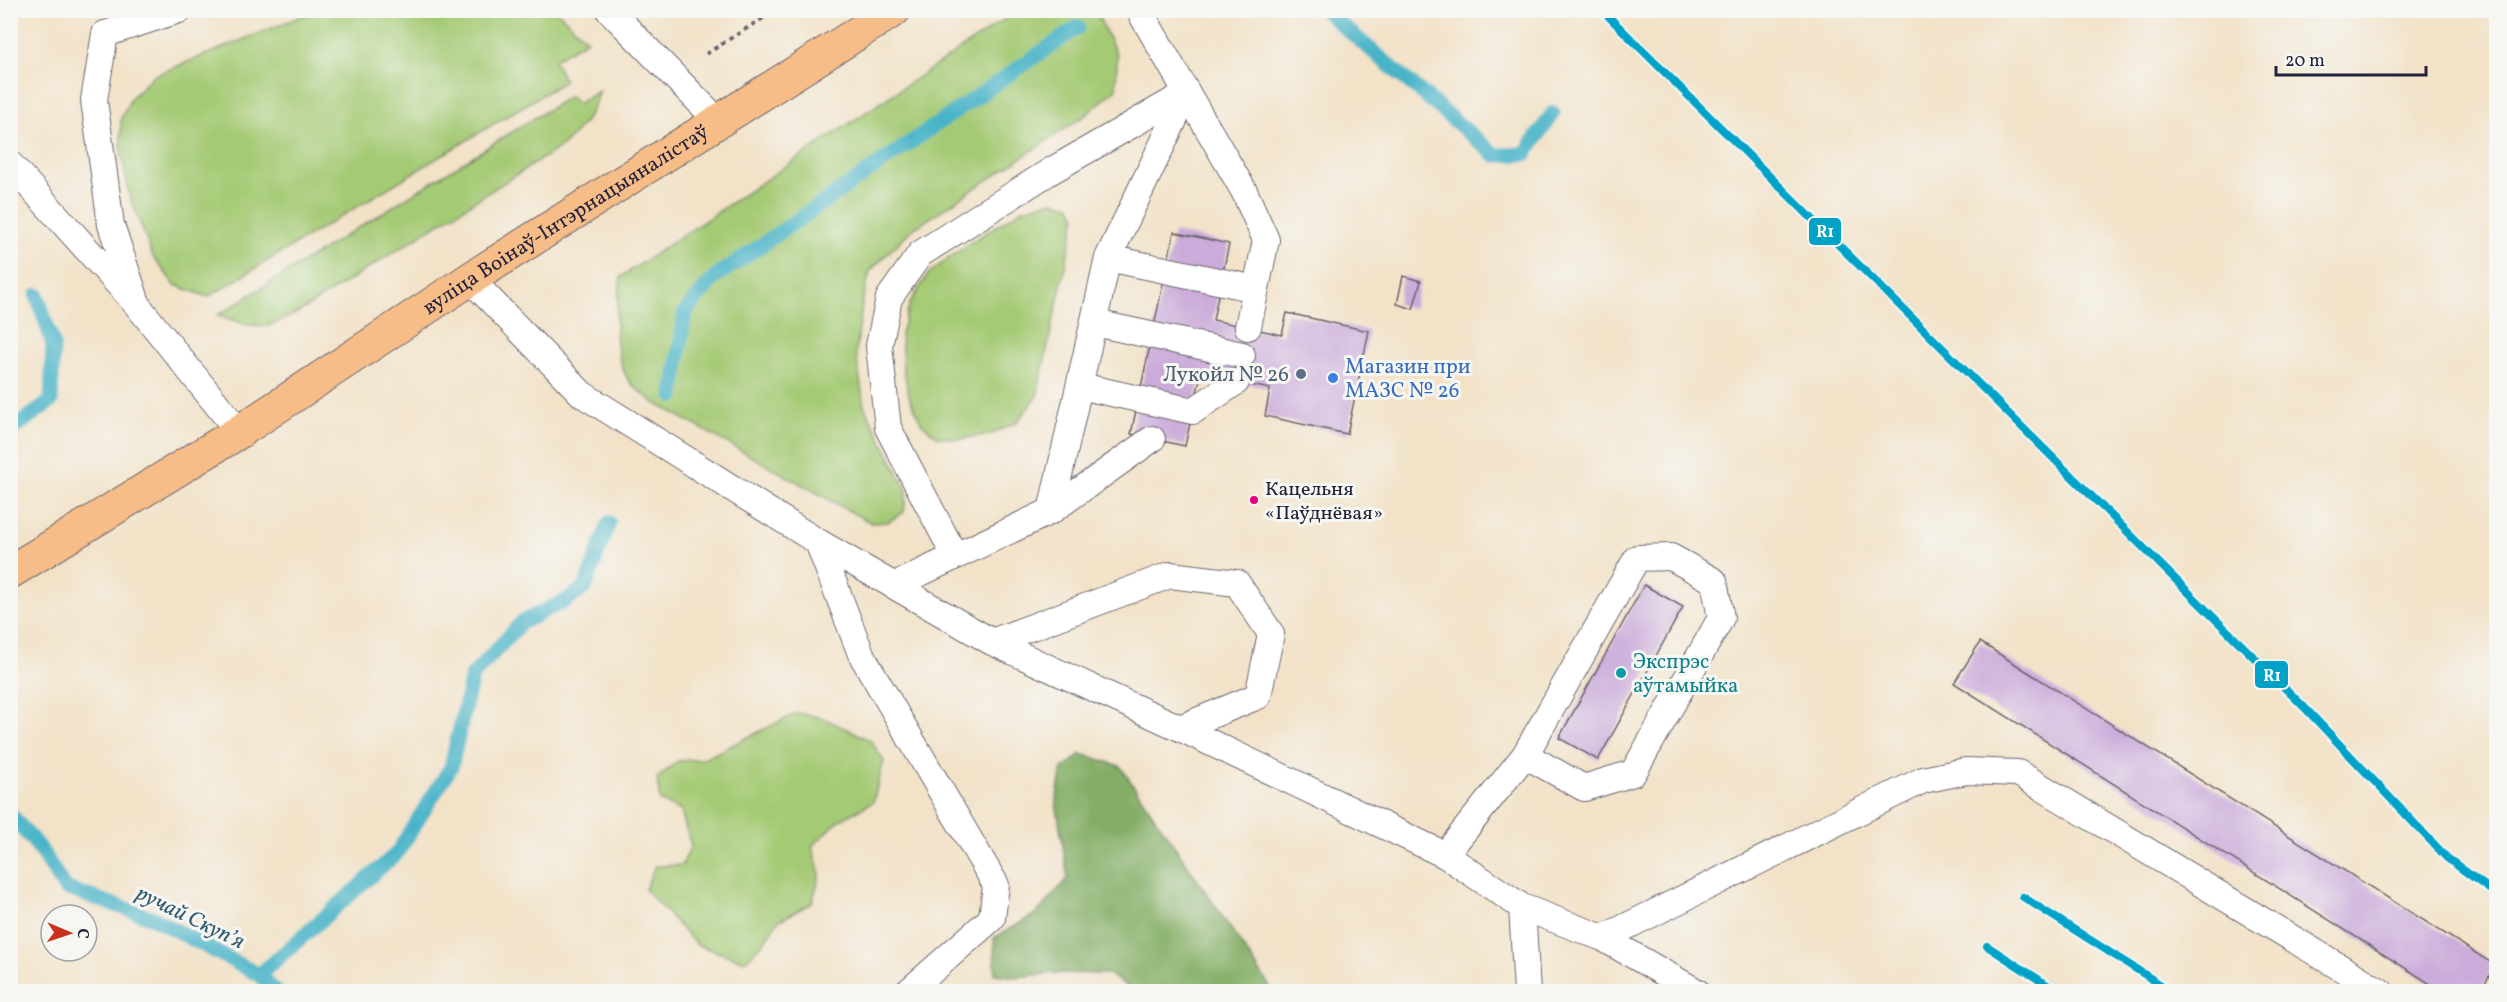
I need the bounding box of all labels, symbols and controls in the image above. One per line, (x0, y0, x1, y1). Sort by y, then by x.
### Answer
scale bar (2276, 39, 2426, 77)
text: 20 m (2285, 49, 2325, 74)
street label: вуліца Воінаў-Інтэрнацыяналістаў (417, 118, 715, 322)
line badge: R1 (1808, 217, 1842, 246)
text: R1 (1816, 222, 1834, 244)
place label: Магазин при МАЗС № 26 (1345, 353, 1471, 406)
place label: Лукойл № 26 (1163, 361, 1289, 390)
marker: Лукойл № 26 (1294, 367, 1308, 381)
marker: Магазин при МАЗС № 26 (1326, 371, 1340, 385)
place label: Кацельня «Паўднёвая» (1265, 476, 1383, 528)
marker: Кацельня «Паўднёвая» (1248, 494, 1260, 506)
place label: Экспрэс аўтамыйка (1633, 648, 1739, 701)
line badge: R1 (2254, 660, 2289, 689)
marker: Экспрэс аўтамыйка (1614, 666, 1628, 680)
text: R1 (2263, 666, 2281, 688)
water label: ручай Скупʼя (130, 879, 249, 958)
north arrow (39, 903, 99, 963)
text: С (71, 928, 93, 939)

